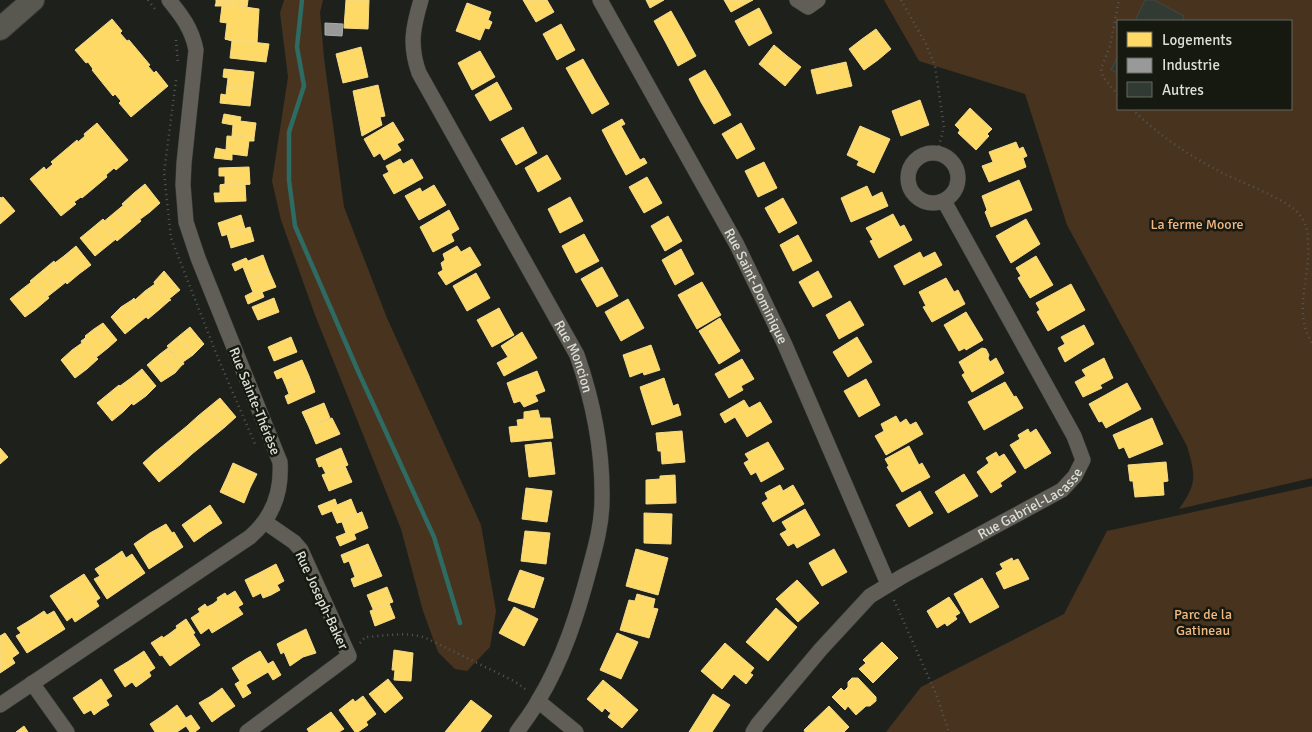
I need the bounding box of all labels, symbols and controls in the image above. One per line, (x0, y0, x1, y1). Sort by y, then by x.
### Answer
legend (1117, 20, 1292, 110)
text: Logements (1162, 31, 1233, 49)
text: Industrie (1162, 56, 1220, 74)
text: Autres (1162, 81, 1204, 99)
park label: La ferme Moore (1150, 216, 1244, 233)
street label: Rue Saint-Dominique (720, 225, 791, 347)
street label: Rue Moncion (550, 317, 596, 395)
street label: Rue Sainte-Thérèse (225, 345, 284, 458)
street label: Rue Gabriel-Lacasse (975, 465, 1087, 543)
street label: Rue Joseph-Baker (291, 548, 352, 653)
park label: Parc de la Gatineau (1174, 606, 1232, 639)

